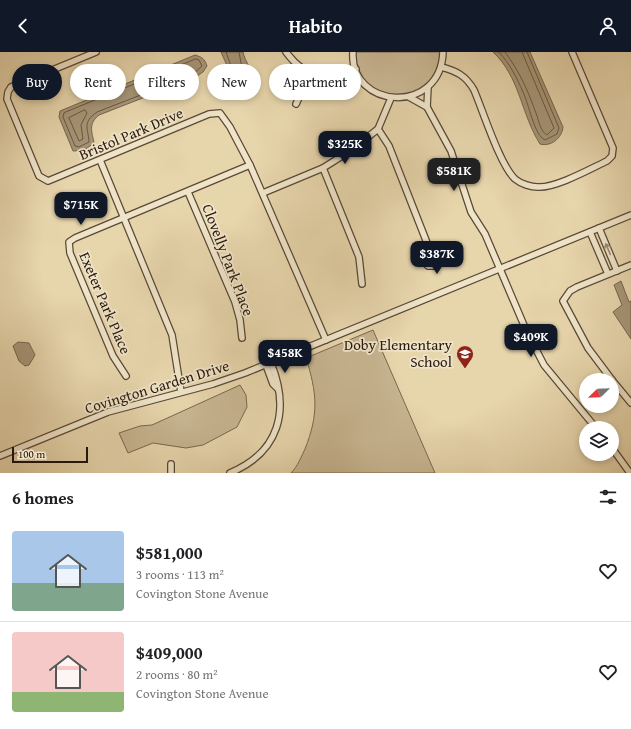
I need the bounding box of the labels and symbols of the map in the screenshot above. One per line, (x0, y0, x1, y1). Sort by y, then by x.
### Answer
street label: Bristol Park Drive (76, 102, 186, 165)
pin: $325K (317, 131, 373, 165)
pin: $581K (426, 158, 482, 192)
pin: $715K (53, 192, 109, 226)
street label: Clovelly Park Place (197, 201, 259, 319)
pin: $387K (409, 241, 465, 275)
one-way arrow (603, 244, 611, 256)
street label: Exeter Park Place (74, 248, 136, 357)
pin: $409K (503, 324, 559, 358)
place label: Doby Elementary School (344, 334, 453, 372)
pin: $458K (257, 340, 313, 374)
school or university icon: Doby Elementary School (455, 344, 475, 369)
street label: Covington Garden Drive (82, 355, 232, 419)
north arrow (579, 373, 619, 413)
scale bar (12, 445, 88, 464)

